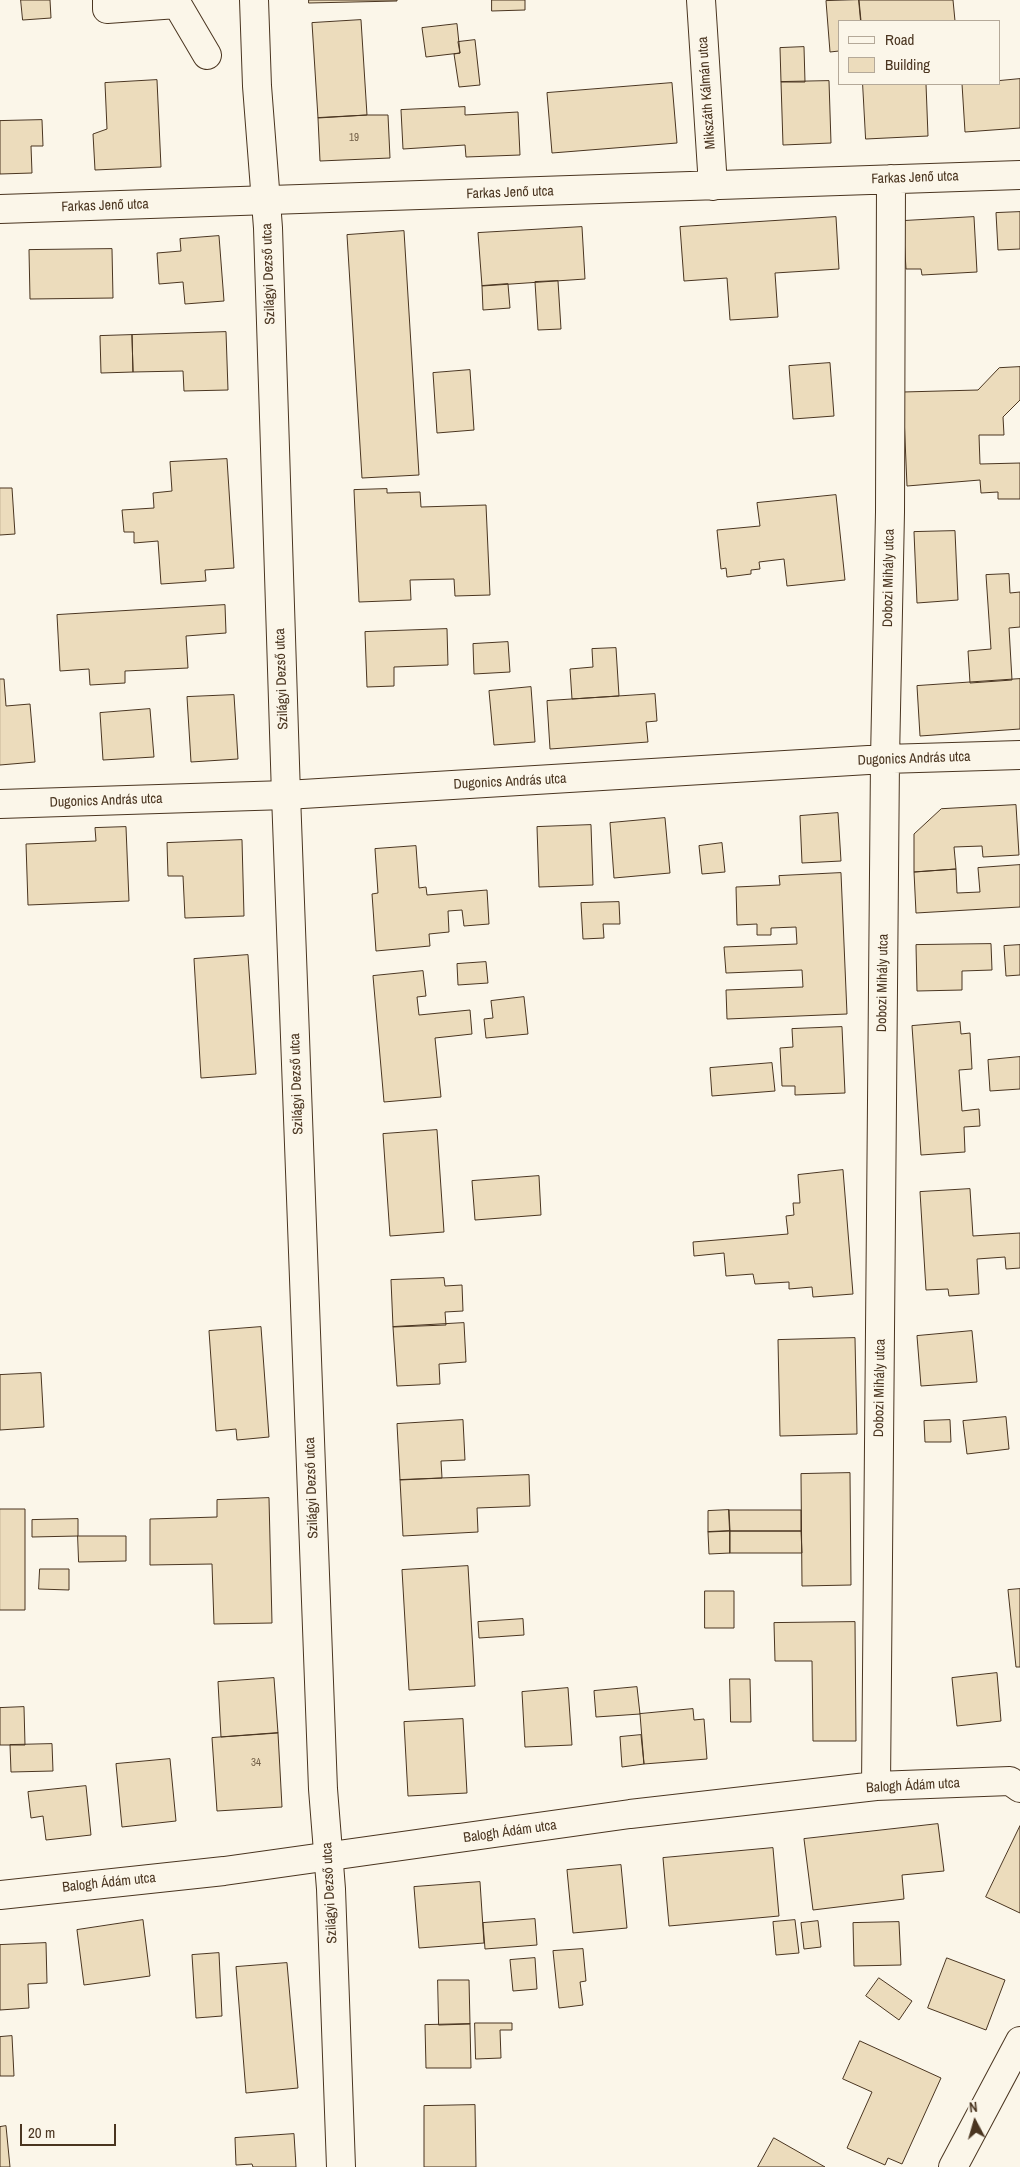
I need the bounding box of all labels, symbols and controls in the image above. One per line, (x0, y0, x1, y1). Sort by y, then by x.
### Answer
legend (838, 20, 1000, 85)
text: Road (885, 29, 914, 50)
street label: Mikszáth Kálmán utca (695, 36, 719, 150)
text: Building (885, 54, 930, 75)
house number: 19 (349, 131, 359, 145)
street label: Farkas Jenő utca (871, 168, 959, 188)
street label: Farkas Jenő utca (466, 183, 554, 203)
street label: Farkas Jenő utca (61, 196, 149, 216)
street label: Szilágyi Dezső utca (259, 223, 279, 325)
street label: Dobozi Mihály utca (880, 529, 898, 627)
street label: Szilágyi Dezső utca (272, 628, 292, 730)
street label: Dugonics András utca (857, 749, 971, 769)
street label: Dugonics András utca (453, 771, 567, 793)
street label: Dugonics András utca (49, 791, 163, 811)
street label: Dobozi Mihály utca (874, 934, 892, 1032)
street label: Szilágyi Dezső utca (287, 1033, 307, 1135)
street label: Dobozi Mihály utca (871, 1339, 889, 1437)
street label: Szilágyi Dezső utca (302, 1437, 322, 1539)
house number: 34 (251, 1756, 261, 1770)
street label: Balogh Ádám utca (866, 1775, 960, 1797)
street label: Balogh Ádám utca (462, 1817, 558, 1847)
street label: Szilágyi Dezső utca (319, 1842, 341, 1944)
street label: Balogh Ádám utca (61, 1870, 157, 1896)
north arrow (950, 2097, 1000, 2147)
text: N (968, 2098, 978, 2116)
scale bar (22, 2114, 119, 2146)
text: 20 m (28, 2122, 55, 2143)

